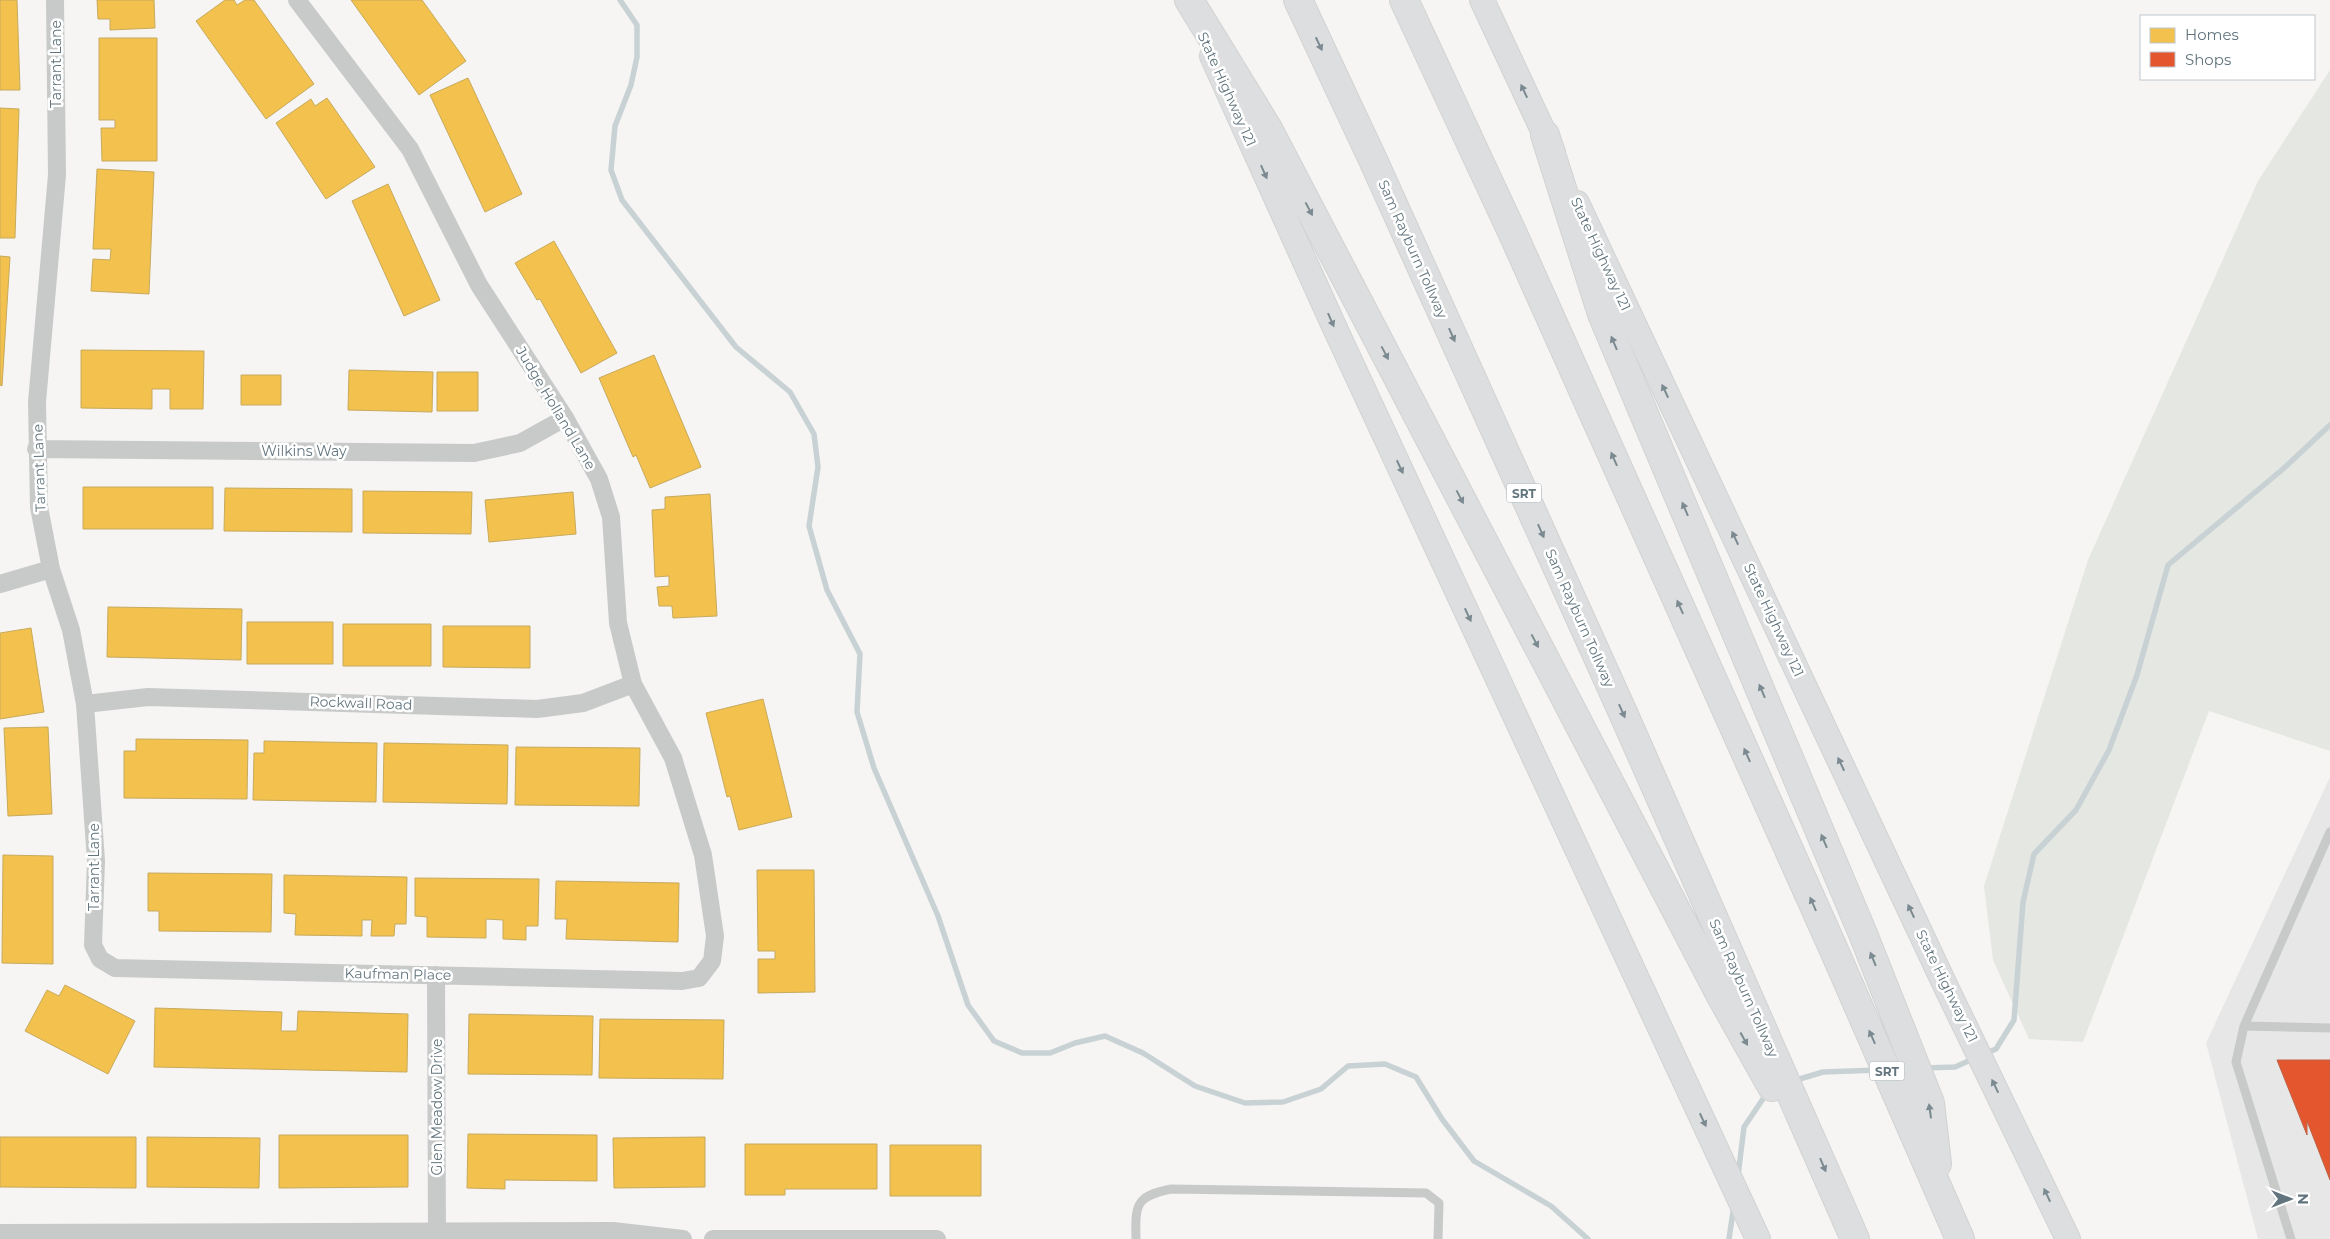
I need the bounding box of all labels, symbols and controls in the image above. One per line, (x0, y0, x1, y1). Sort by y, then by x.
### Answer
legend (2140, 15, 2315, 80)
street label: Tarrant Lane (47, 20, 65, 108)
text: Homes (2185, 25, 2239, 44)
street label: State Highway 121 (1194, 29, 1260, 149)
one-way arrow (1315, 37, 1323, 51)
text: Shops (2185, 50, 2231, 69)
one-way arrow (1520, 84, 1528, 98)
one-way arrow (1261, 165, 1269, 179)
street label: Sam Rayburn Tollway (1374, 177, 1452, 321)
street label: State Highway 121 (1567, 194, 1635, 314)
one-way arrow (1305, 201, 1313, 216)
one-way arrow (1328, 313, 1336, 327)
one-way arrow (1449, 328, 1457, 342)
one-way arrow (1610, 336, 1618, 350)
street label: Judge Holland Lane (512, 342, 600, 473)
one-way arrow (1381, 345, 1389, 360)
one-way arrow (1661, 384, 1669, 398)
street label: Tarrant Lane (28, 424, 50, 512)
street label: Wilkins Way (261, 442, 347, 460)
one-way arrow (1609, 452, 1617, 466)
one-way arrow (1396, 460, 1404, 474)
road number: SRT (1506, 483, 1542, 502)
one-way arrow (1456, 489, 1464, 504)
one-way arrow (1681, 502, 1689, 516)
one-way arrow (1537, 524, 1545, 538)
one-way arrow (1731, 531, 1739, 545)
street label: Sam Rayburn Tollway (1541, 546, 1619, 690)
street label: State Highway 121 (1740, 560, 1808, 680)
one-way arrow (1676, 600, 1684, 614)
one-way arrow (1465, 608, 1473, 622)
one-way arrow (1531, 634, 1539, 648)
one-way arrow (1757, 684, 1765, 698)
street label: Rockwall Road (309, 692, 413, 714)
one-way arrow (1619, 704, 1627, 718)
one-way arrow (1742, 748, 1750, 762)
one-way arrow (1837, 757, 1845, 771)
street label: Tarrant Lane (85, 823, 103, 911)
one-way arrow (1820, 833, 1828, 848)
one-way arrow (1809, 897, 1817, 911)
one-way arrow (1906, 904, 1914, 918)
street label: Sam Rayburn Tollway (1705, 916, 1783, 1060)
street label: State Highway 121 (1912, 927, 1982, 1045)
one-way arrow (1869, 951, 1877, 966)
street label: Kaufman Place (344, 964, 452, 984)
one-way arrow (1868, 1030, 1876, 1044)
one-way arrow (1740, 1032, 1748, 1046)
street label: Glen Meadow Drive (428, 1039, 446, 1175)
road number: SRT (1870, 1062, 1904, 1080)
one-way arrow (1991, 1079, 1999, 1093)
one-way arrow (1926, 1102, 1934, 1118)
one-way arrow (1700, 1113, 1708, 1127)
one-way arrow (1819, 1158, 1827, 1172)
north arrow (2265, 1174, 2315, 1224)
one-way arrow (2043, 1188, 2051, 1202)
text: N (2294, 1193, 2312, 1205)

